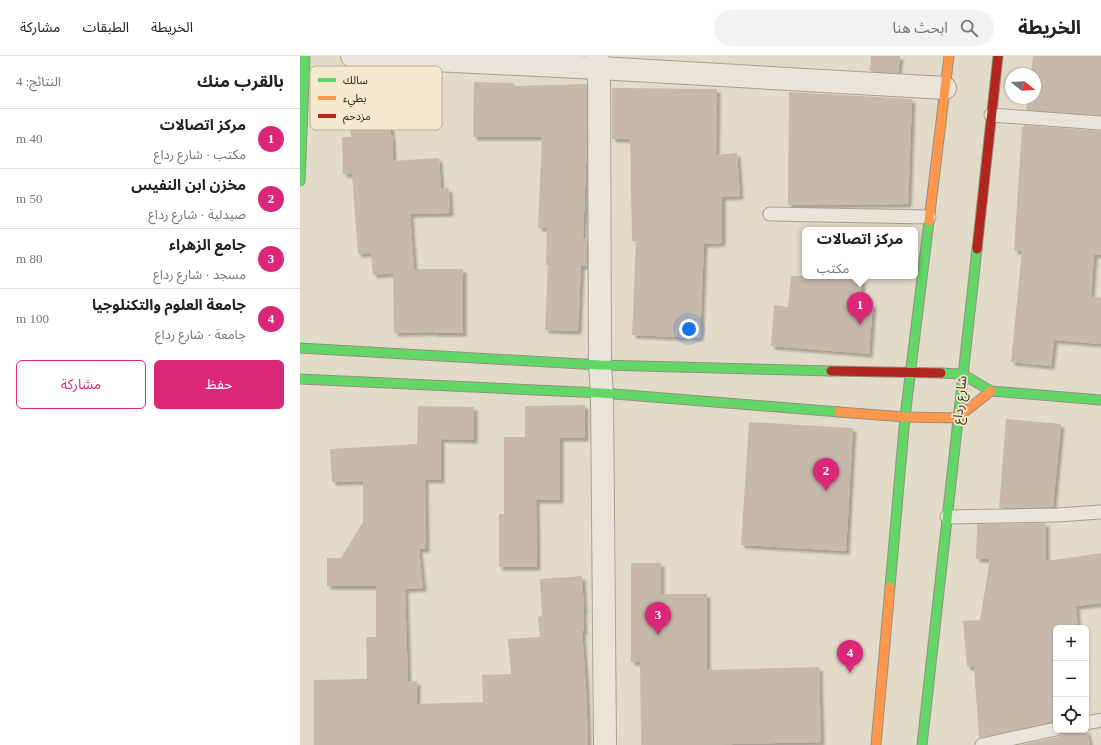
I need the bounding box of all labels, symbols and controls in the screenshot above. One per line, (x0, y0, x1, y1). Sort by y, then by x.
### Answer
search box (714, 10, 994, 46)
icon: search (958, 17, 980, 39)
text: الخريطة (1018, 17, 1081, 38)
text: مشاركة (20, 20, 60, 35)
text: الطبقات (82, 20, 129, 35)
text: الخريطة (151, 20, 193, 35)
text: ابحث هنا (892, 20, 948, 36)
legend (310, 66, 442, 130)
north arrow (1005, 68, 1041, 104)
text: بالقرب منك (197, 72, 284, 91)
text: النتائج: 4 (16, 74, 61, 89)
text: سالك (343, 74, 368, 86)
text: بطيء (343, 92, 366, 108)
text: مزدحم (343, 110, 371, 125)
text: مركز اتصالات (160, 117, 246, 133)
text: 40 m (16, 131, 42, 146)
text: 1 (268, 131, 274, 146)
text: مكتب · شارع رداع (154, 147, 246, 162)
text: مخزن ابن النفيس (131, 177, 246, 193)
text: 50 m (16, 191, 42, 206)
text: 2 (268, 191, 274, 206)
text: صيدلية · شارع رداع (148, 207, 246, 222)
popup (802, 227, 918, 279)
text: مركز اتصالات (817, 231, 903, 247)
text: جامع الزهراء (169, 237, 246, 253)
text: 80 m (16, 251, 42, 266)
text: 3 (268, 251, 274, 266)
text: مكتب (817, 261, 849, 276)
text: مسجد · شارع رداع (153, 267, 246, 282)
pin: 1 (847, 292, 873, 325)
text: جامعة العلوم والتكنلوجيا (92, 297, 246, 313)
text: 100 m (16, 311, 49, 326)
text: 4 (268, 311, 274, 326)
your location (679, 319, 699, 339)
text: جامعة · شارع رداع (155, 327, 246, 342)
button: مشاركة (16, 360, 146, 409)
button: حفظ (154, 360, 284, 409)
street label: شارع رداع (949, 375, 972, 425)
pin: 2 (813, 458, 839, 491)
pin: 3 (645, 602, 671, 635)
map controls (1053, 625, 1089, 733)
button: + (1053, 625, 1089, 661)
pin: 4 (837, 640, 863, 673)
button: − (1053, 661, 1089, 697)
button: locate (1053, 697, 1089, 733)

